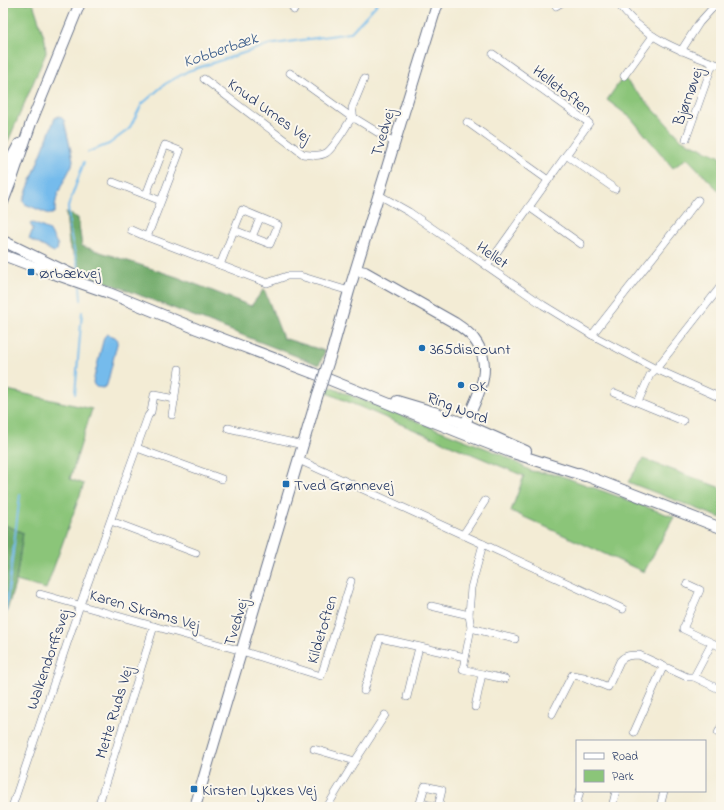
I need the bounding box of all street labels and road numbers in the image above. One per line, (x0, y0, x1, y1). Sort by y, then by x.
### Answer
street label: Helletoften (527, 60, 597, 122)
street label: Bjørnøvej (667, 63, 711, 130)
street label: Knud Urnes Vej (222, 73, 316, 151)
street label: Tvedvej (365, 105, 403, 160)
street label: Hellet (471, 236, 513, 276)
street label: Ring Nord (423, 386, 491, 432)
street label: Karen Skrams Vej (86, 584, 203, 638)
street label: Kildetoften (301, 592, 345, 667)
street label: Tvedvej (218, 595, 256, 650)
street label: Walkendorffsvej (20, 605, 78, 713)
street label: Mette Ruds Vej (89, 663, 141, 762)

